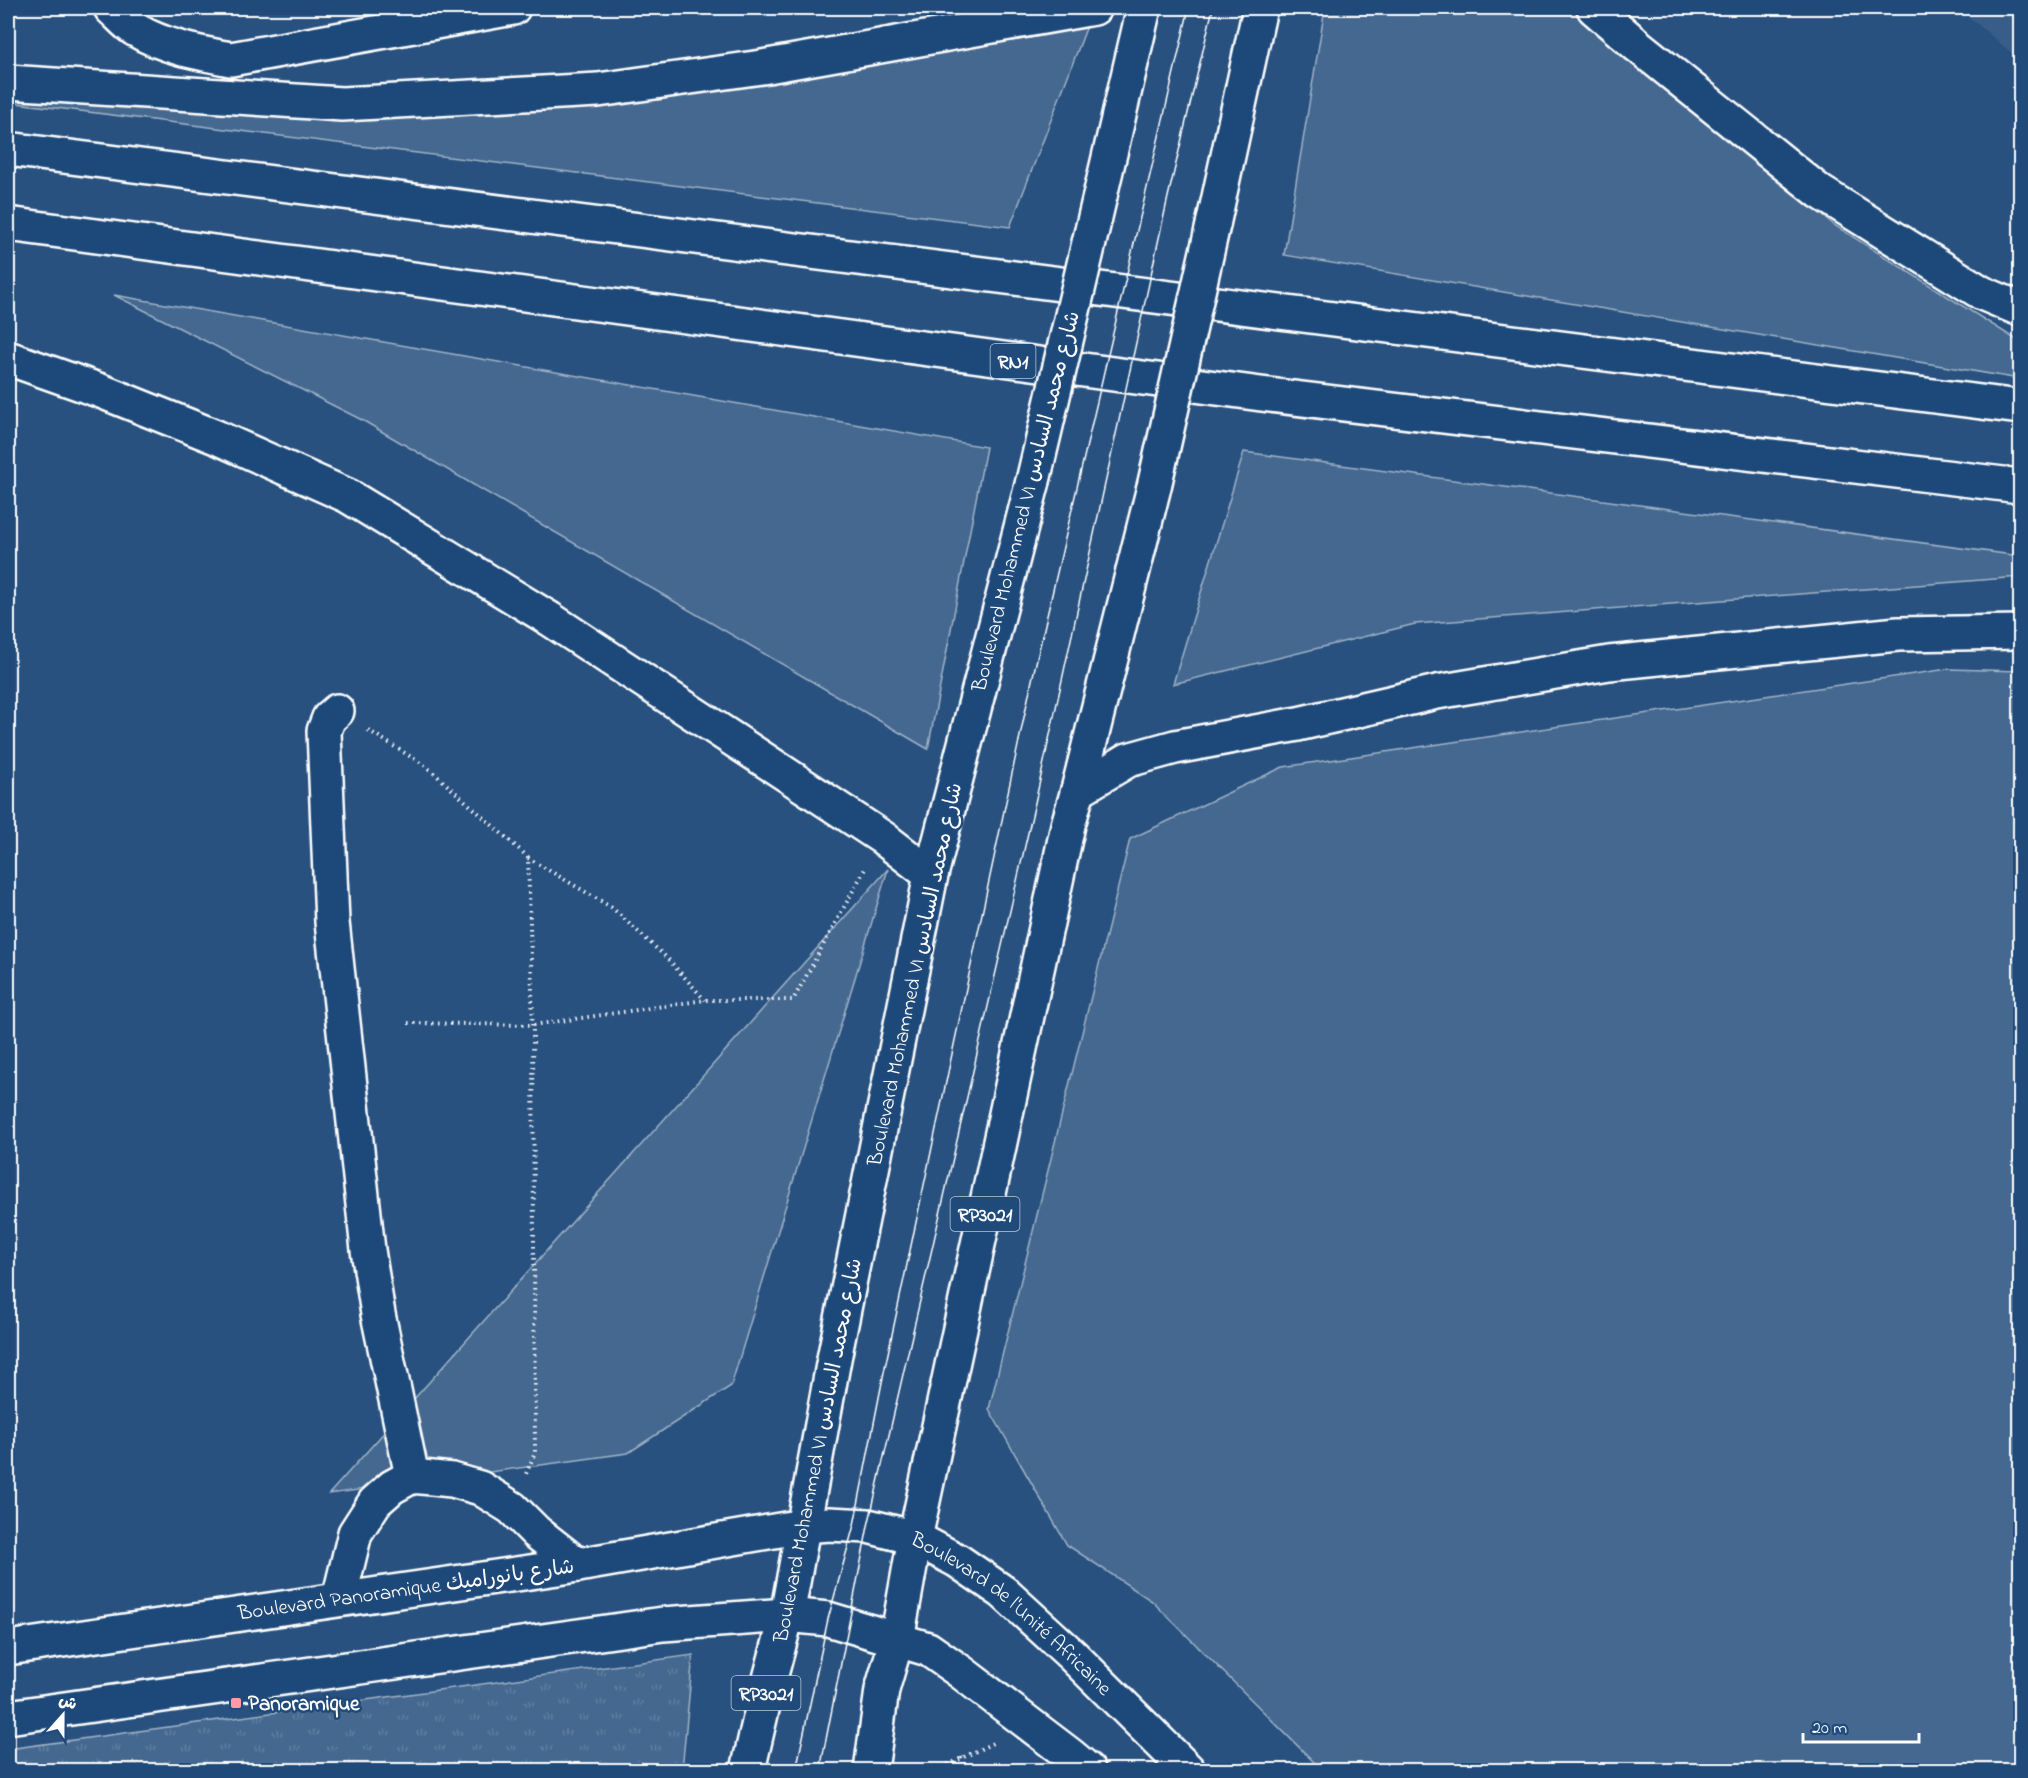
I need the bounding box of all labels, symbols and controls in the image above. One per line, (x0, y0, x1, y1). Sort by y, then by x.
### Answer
street label: Boulevard Mohammed VI شارع محمد السادس (965, 308, 1089, 696)
road number: RN1 (990, 344, 1036, 378)
street label: Boulevard Mohammed VI شارع محمد السادس (860, 780, 971, 1170)
road number: RP3021 (950, 1197, 1020, 1231)
street label: Boulevard Mohammed VI شارع محمد السادس (767, 1256, 871, 1646)
street label: Boulevard de l'Unité Africaine (904, 1525, 1118, 1704)
street label: Boulevard Panoramique شارع بانوراميك (235, 1553, 576, 1630)
road number: RP3021 (732, 1676, 801, 1710)
north arrow (33, 1685, 93, 1745)
text: ش (55, 1689, 80, 1717)
place label: Panoramique (248, 1690, 360, 1720)
marker: Panoramique (229, 1696, 243, 1710)
scale bar (1803, 1706, 1918, 1744)
text: 20 m (1812, 1716, 1847, 1742)

